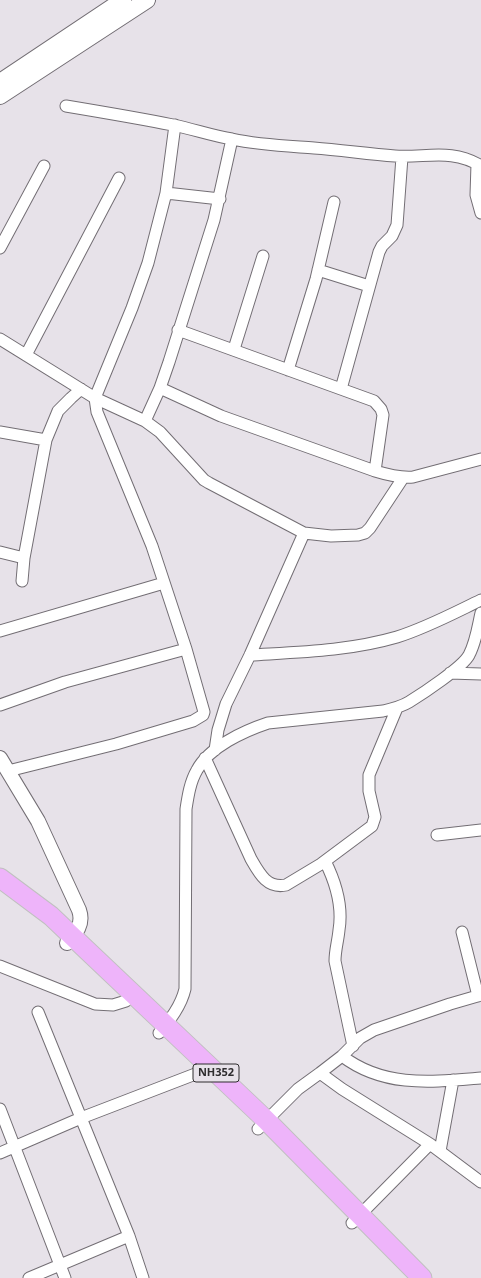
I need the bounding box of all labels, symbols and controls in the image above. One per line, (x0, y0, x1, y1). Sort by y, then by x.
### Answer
road number: NH352 (193, 1064, 239, 1082)

